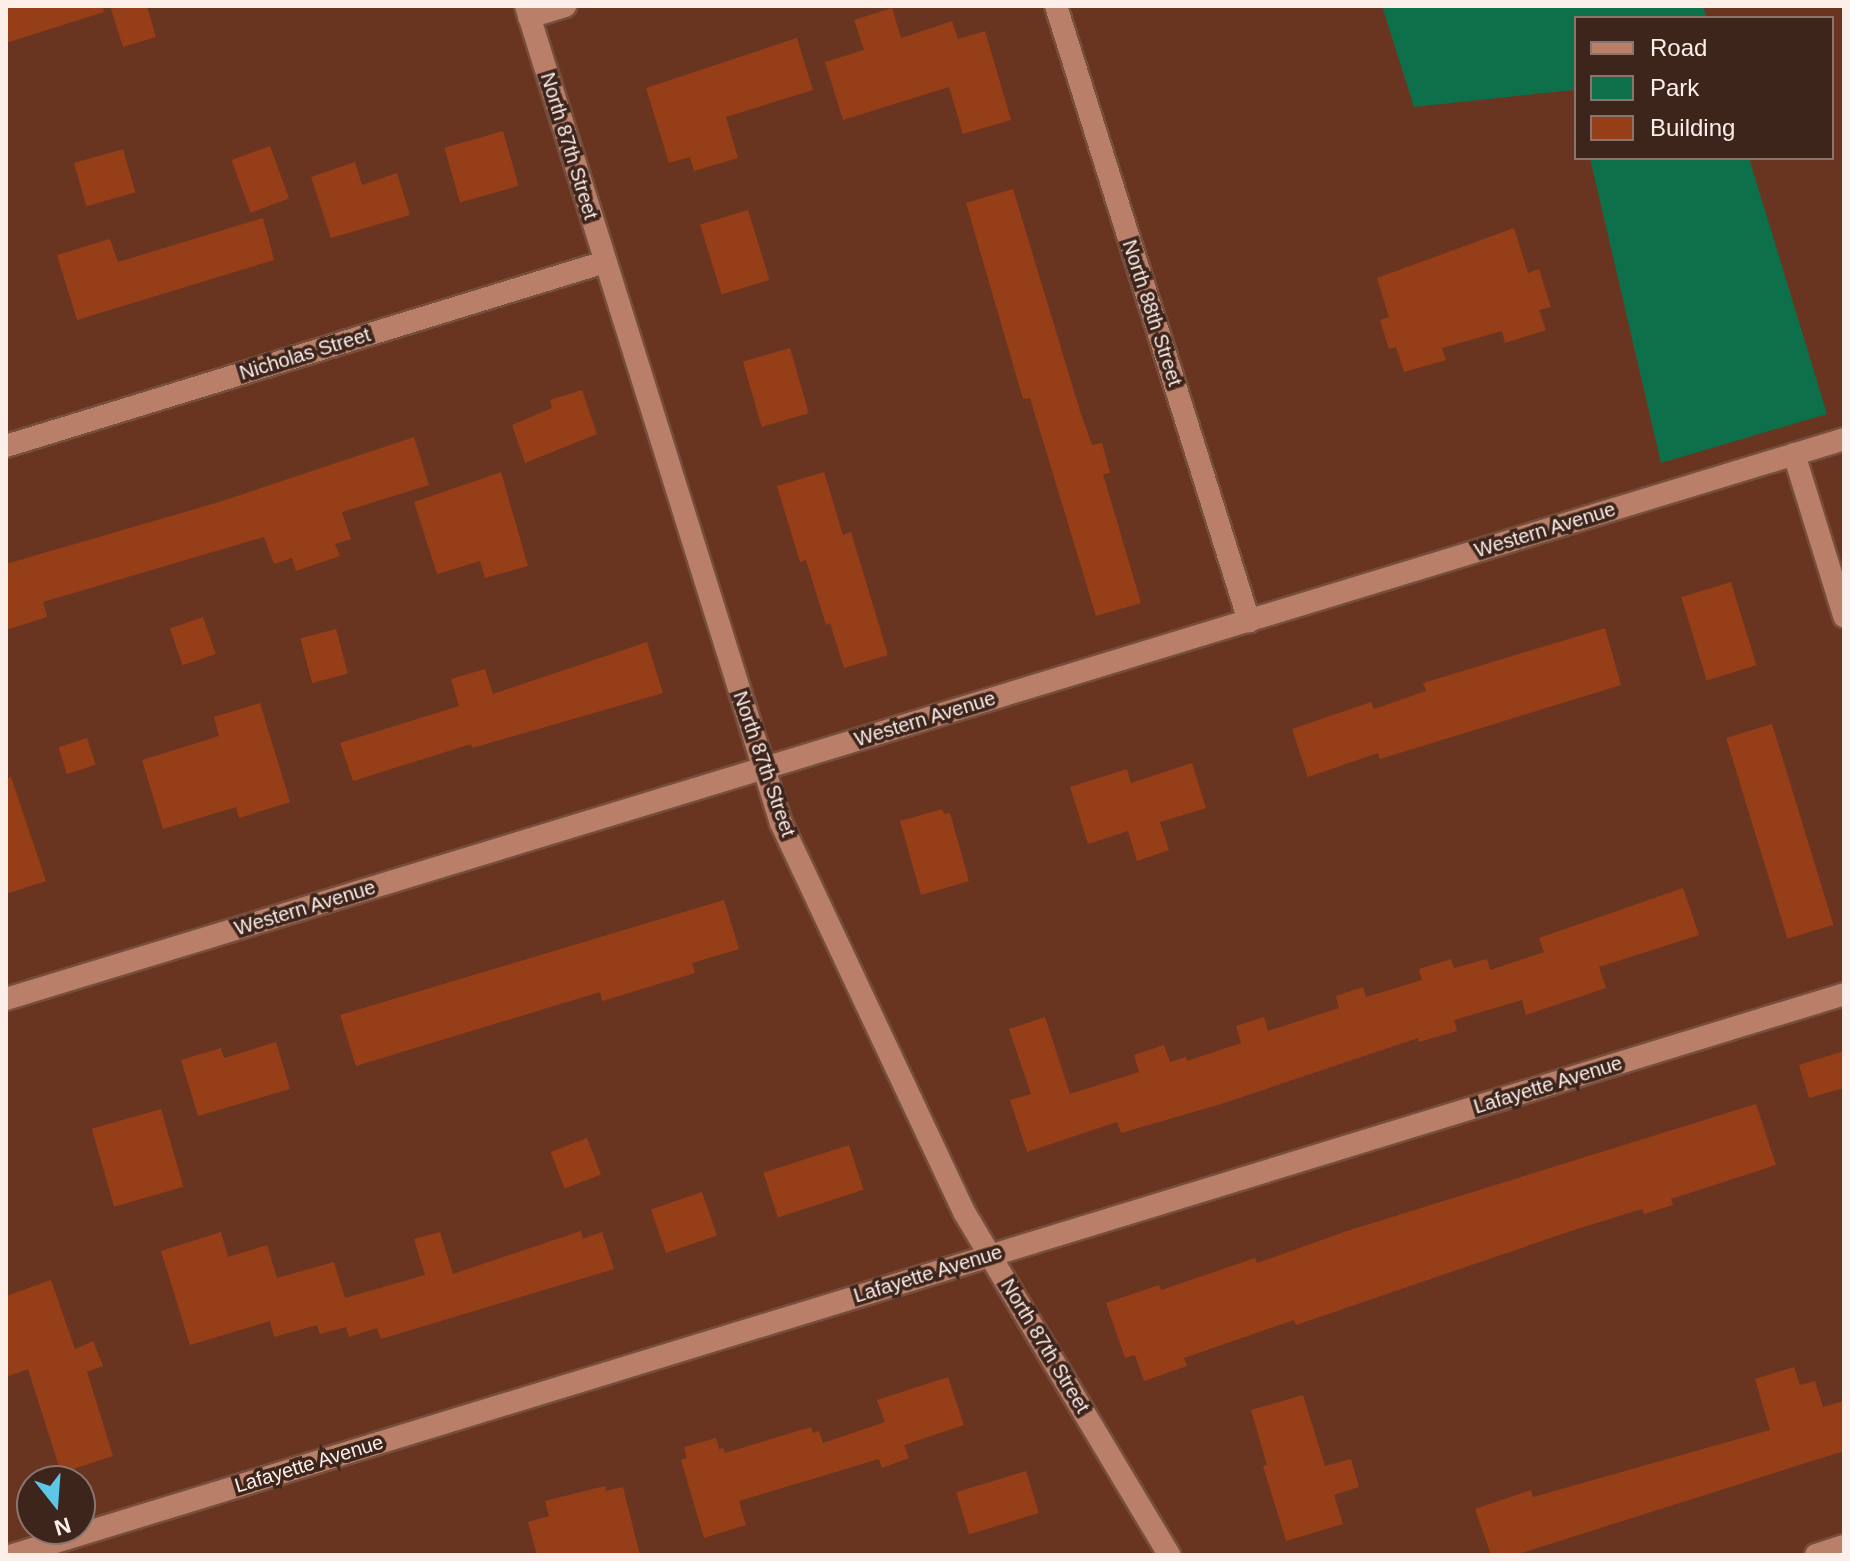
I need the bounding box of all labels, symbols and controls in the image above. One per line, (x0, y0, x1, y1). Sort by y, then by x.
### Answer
legend (1574, 16, 1834, 160)
text: Road (1650, 34, 1707, 61)
street label: North 87th Street (535, 70, 603, 222)
text: Park (1650, 74, 1699, 101)
text: Building (1650, 114, 1735, 141)
street label: North 88th Street (1117, 237, 1187, 389)
street label: Nicholas Street (237, 323, 373, 385)
street label: Western Avenue (1471, 497, 1619, 563)
street label: Western Avenue (851, 686, 999, 752)
street label: North 87th Street (728, 688, 800, 840)
street label: Western Avenue (231, 875, 379, 941)
street label: Lafayette Avenue (1470, 1051, 1626, 1119)
street label: Lafayette Avenue (850, 1240, 1006, 1308)
street label: North 87th Street (995, 1275, 1095, 1417)
street label: Lafayette Avenue (231, 1430, 387, 1498)
north arrow (16, 1465, 96, 1545)
text: N (51, 1512, 74, 1541)

